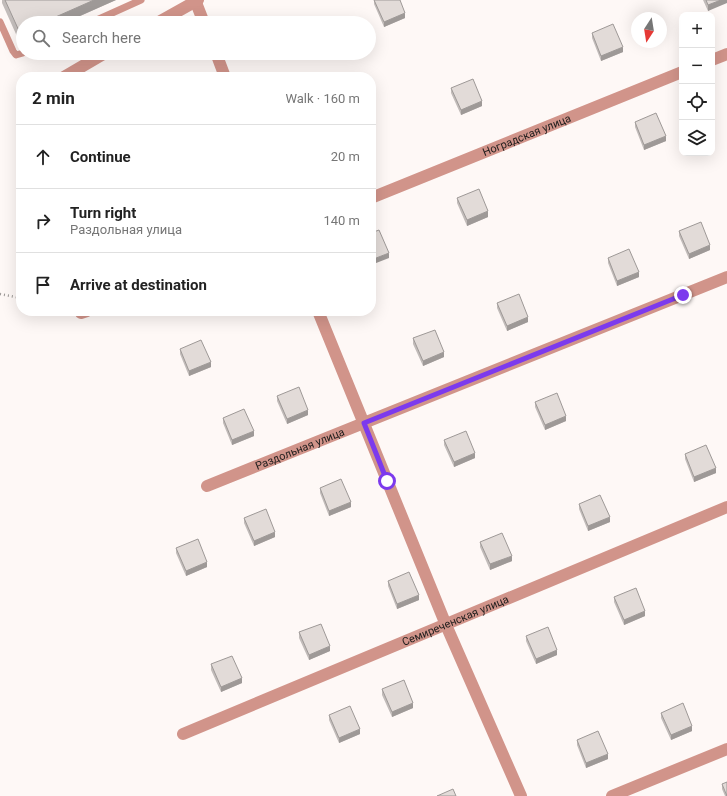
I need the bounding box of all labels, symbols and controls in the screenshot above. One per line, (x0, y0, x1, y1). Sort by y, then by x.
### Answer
north arrow (631, 12, 667, 48)
map controls (679, 12, 715, 156)
button: + (679, 12, 715, 48)
search box (16, 16, 376, 60)
icon: search (30, 27, 52, 49)
text: Search here (62, 29, 141, 47)
button: − (679, 48, 715, 84)
button: locate (679, 84, 715, 120)
text: 2 min (32, 88, 75, 108)
text: Walk · 160 m (285, 91, 360, 106)
street label: Ноградская улица (481, 112, 573, 159)
button: layers (679, 120, 715, 156)
icon: ahead (32, 146, 54, 168)
text: Continue (70, 148, 131, 166)
text: 20 m (331, 149, 360, 164)
text: Turn right (70, 204, 136, 222)
icon: right (32, 210, 54, 232)
text: 140 m (323, 213, 360, 228)
text: Раздольная улица (70, 222, 182, 237)
icon: arrive (32, 274, 54, 296)
text: Arrive at destination (70, 276, 207, 294)
route end (674, 286, 692, 304)
street label: Раздольная улица (253, 425, 346, 473)
route start (378, 472, 396, 490)
street label: Семиреченская улица (400, 593, 511, 649)

